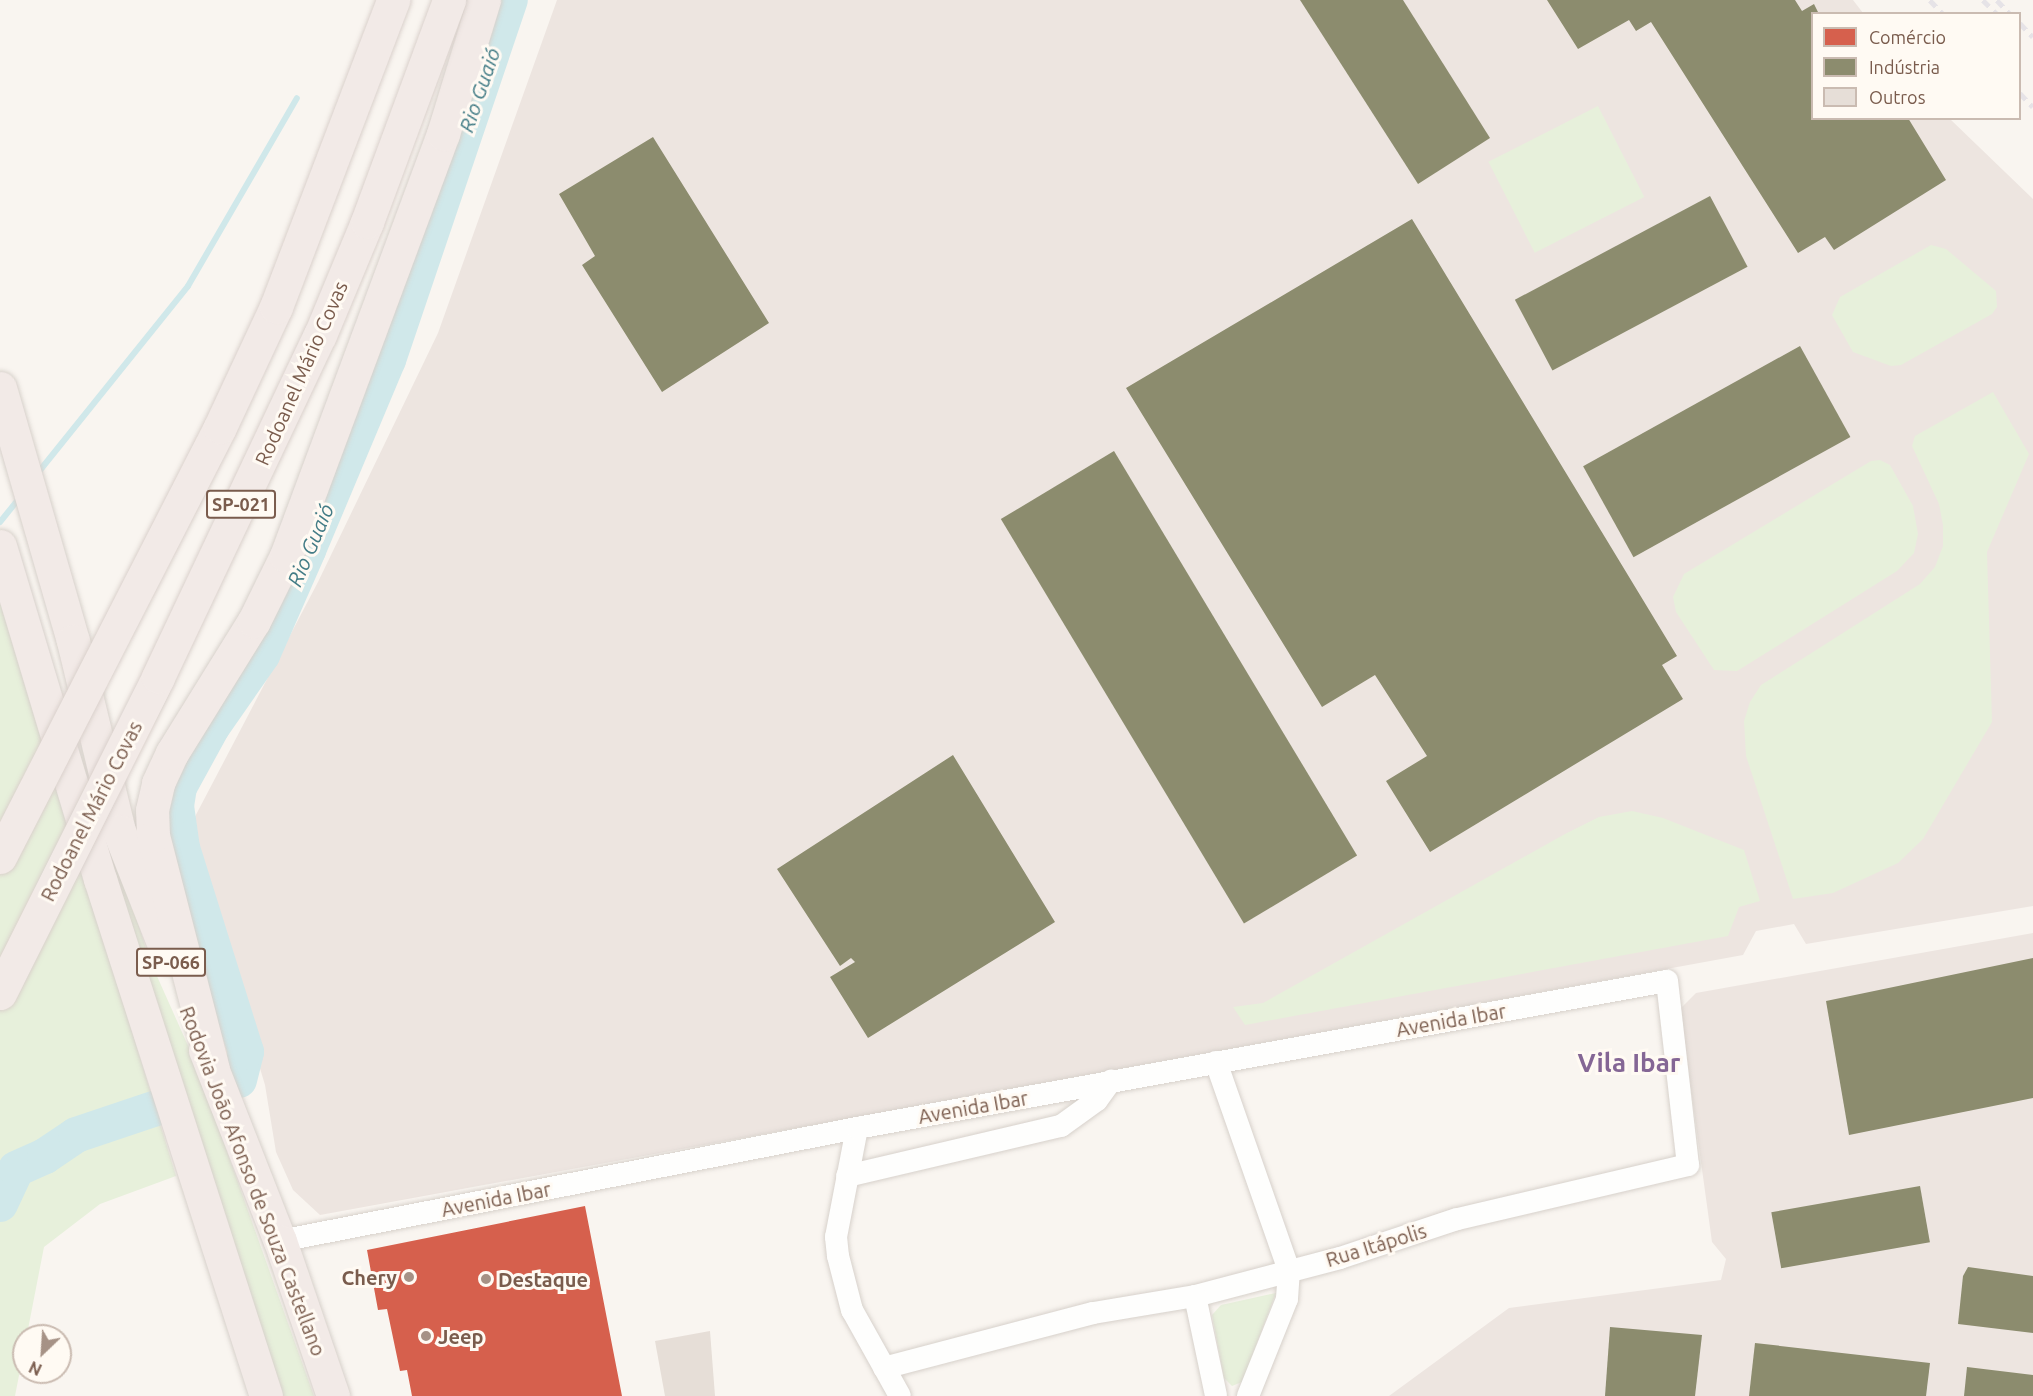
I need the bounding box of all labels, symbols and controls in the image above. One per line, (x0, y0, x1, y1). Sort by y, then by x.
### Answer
legend (1811, 12, 2021, 120)
text: Comércio (1869, 27, 1946, 47)
water label: Rio Guaió (453, 45, 505, 135)
text: Indústria (1869, 57, 1940, 77)
text: Outros (1869, 87, 1925, 107)
street label: Rodoanel Mário Covas (250, 277, 352, 469)
road number: SP-021 (205, 489, 277, 519)
water label: Rio Guaió (281, 500, 339, 590)
street label: Rodoanel Mário Covas (35, 717, 147, 905)
road number: SP-066 (135, 947, 207, 977)
street label: Avenida Ibar (1394, 999, 1508, 1041)
street label: Rodovia João Afonso de Souza Castellano (175, 1003, 331, 1359)
district label: Vila Ibar (1578, 1047, 1680, 1079)
street label: Avenida Ibar (916, 1086, 1030, 1128)
street label: Avenida Ibar (439, 1177, 553, 1221)
street label: Rua Itápolis (1323, 1218, 1429, 1272)
place label: Chery (342, 1265, 397, 1289)
place label: Destaque (498, 1267, 588, 1291)
marker: Chery (402, 1270, 416, 1284)
marker: Destaque (479, 1272, 493, 1286)
north arrow (12, 1324, 72, 1384)
place label: Jeep (438, 1324, 483, 1348)
marker: Jeep (419, 1329, 433, 1343)
text: N (26, 1358, 44, 1379)

